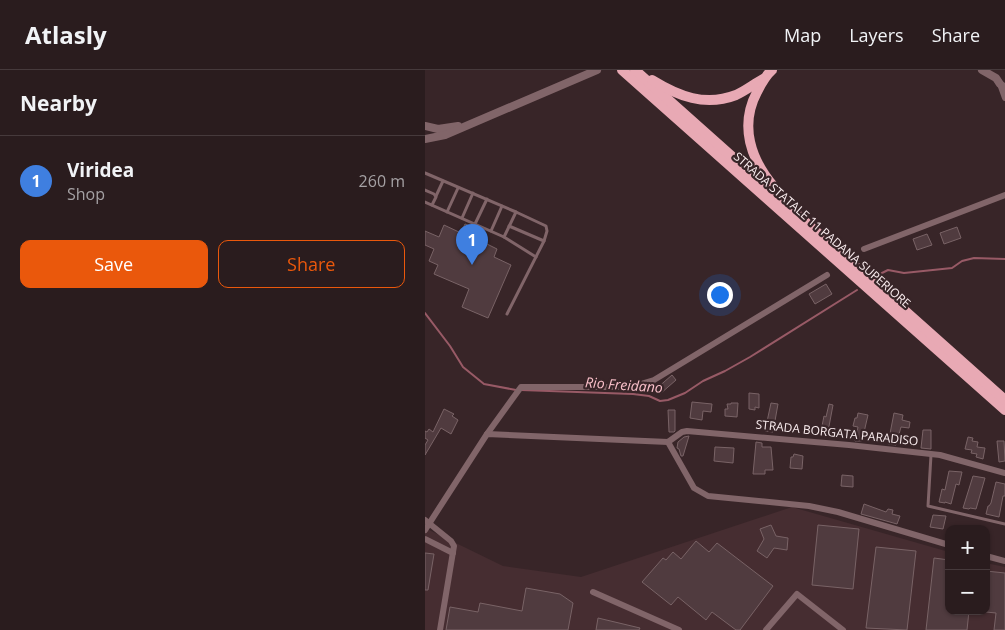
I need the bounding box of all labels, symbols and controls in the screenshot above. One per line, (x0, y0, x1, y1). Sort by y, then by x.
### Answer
text: Atlasly (25, 18, 107, 51)
text: Map (784, 23, 821, 47)
text: Layers (849, 23, 904, 47)
text: Share (932, 23, 980, 47)
text: Nearby (20, 89, 97, 117)
street label: STRADA STATALE 11 PADANA SUPERIORE (730, 148, 915, 311)
text: Viridea (67, 157, 134, 183)
text: 1 (31, 170, 41, 192)
text: 260 m (359, 170, 405, 192)
text: Shop (67, 183, 105, 205)
pin: 1 (456, 224, 488, 265)
button: Save (20, 240, 208, 288)
button: Share (218, 240, 405, 288)
your location (707, 282, 733, 308)
water label: Rio Freidano (585, 372, 664, 397)
street label: STRADA BORGATA PARADISO (755, 416, 919, 450)
map controls (945, 525, 990, 615)
button: + (945, 525, 990, 570)
button: − (945, 570, 990, 615)

